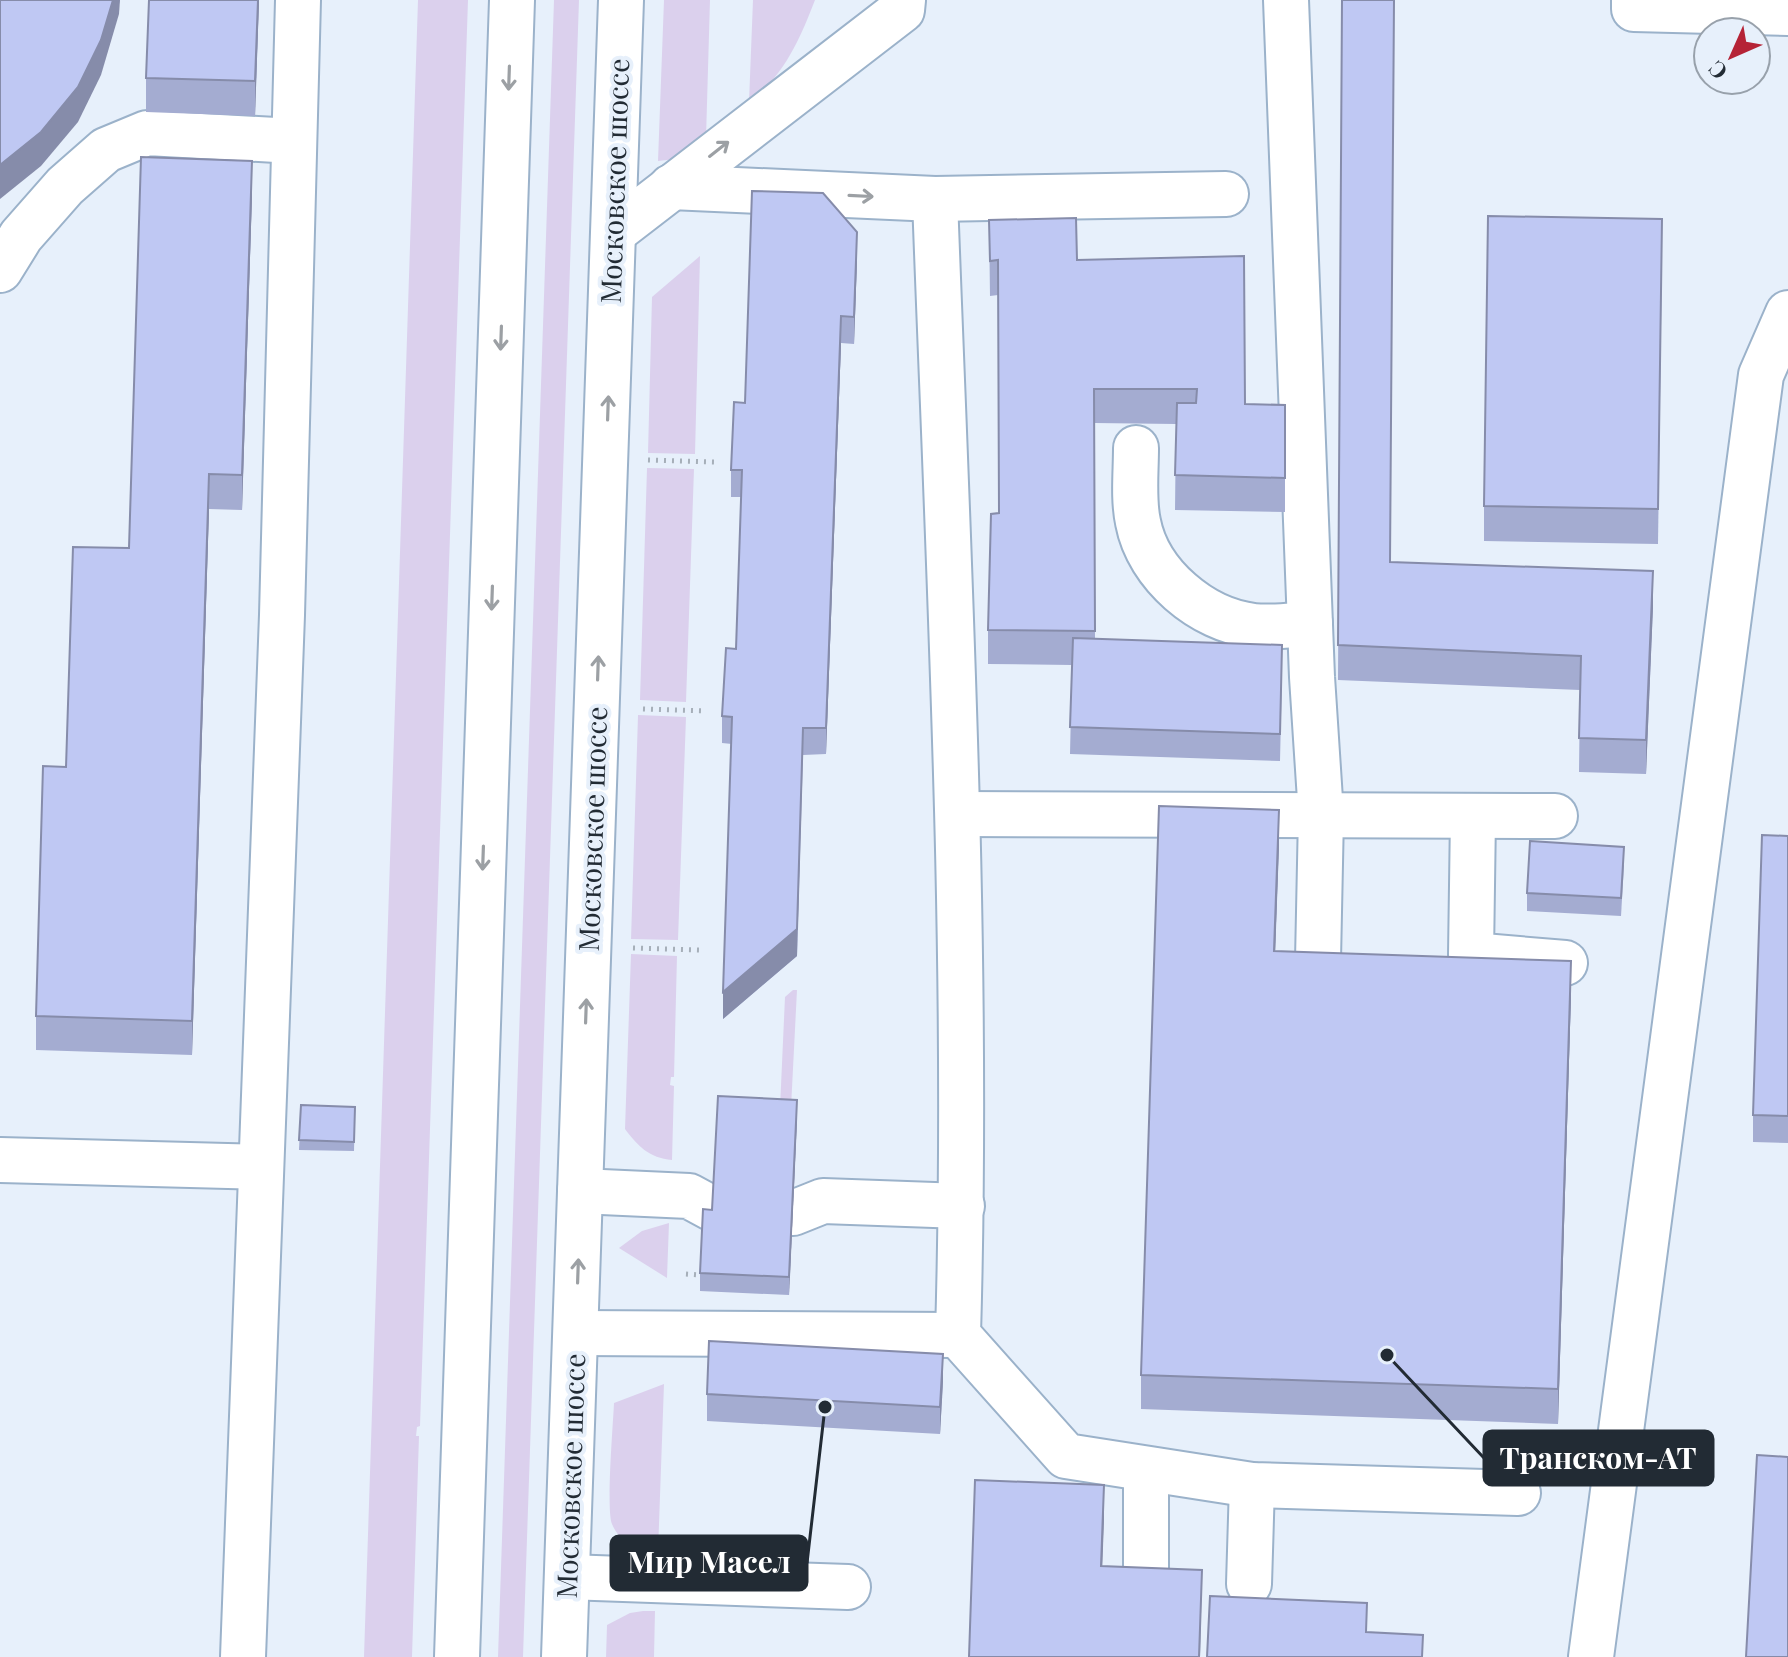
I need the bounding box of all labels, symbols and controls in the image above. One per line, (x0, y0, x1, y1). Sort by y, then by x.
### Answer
north arrow (1692, 16, 1772, 96)
text: С (1701, 55, 1733, 87)
street label: Московское шоссе (591, 58, 636, 304)
one-way arrow (502, 64, 517, 91)
one-way arrow (708, 141, 729, 158)
one-way arrow (847, 189, 874, 204)
one-way arrow (493, 324, 508, 351)
one-way arrow (600, 395, 615, 422)
one-way arrow (484, 584, 500, 611)
one-way arrow (591, 655, 606, 682)
street label: Московское шоссе (569, 706, 614, 952)
one-way arrow (476, 844, 491, 871)
one-way arrow (579, 998, 594, 1025)
one-way arrow (570, 1258, 585, 1285)
street label: Московское шоссе (547, 1353, 592, 1599)
callout: Транском-АТ (1484, 1431, 1713, 1485)
text: Транском-АТ (1500, 1437, 1696, 1477)
callout: Мир Масел (611, 1536, 807, 1590)
text: Мир Масел (627, 1541, 791, 1581)

